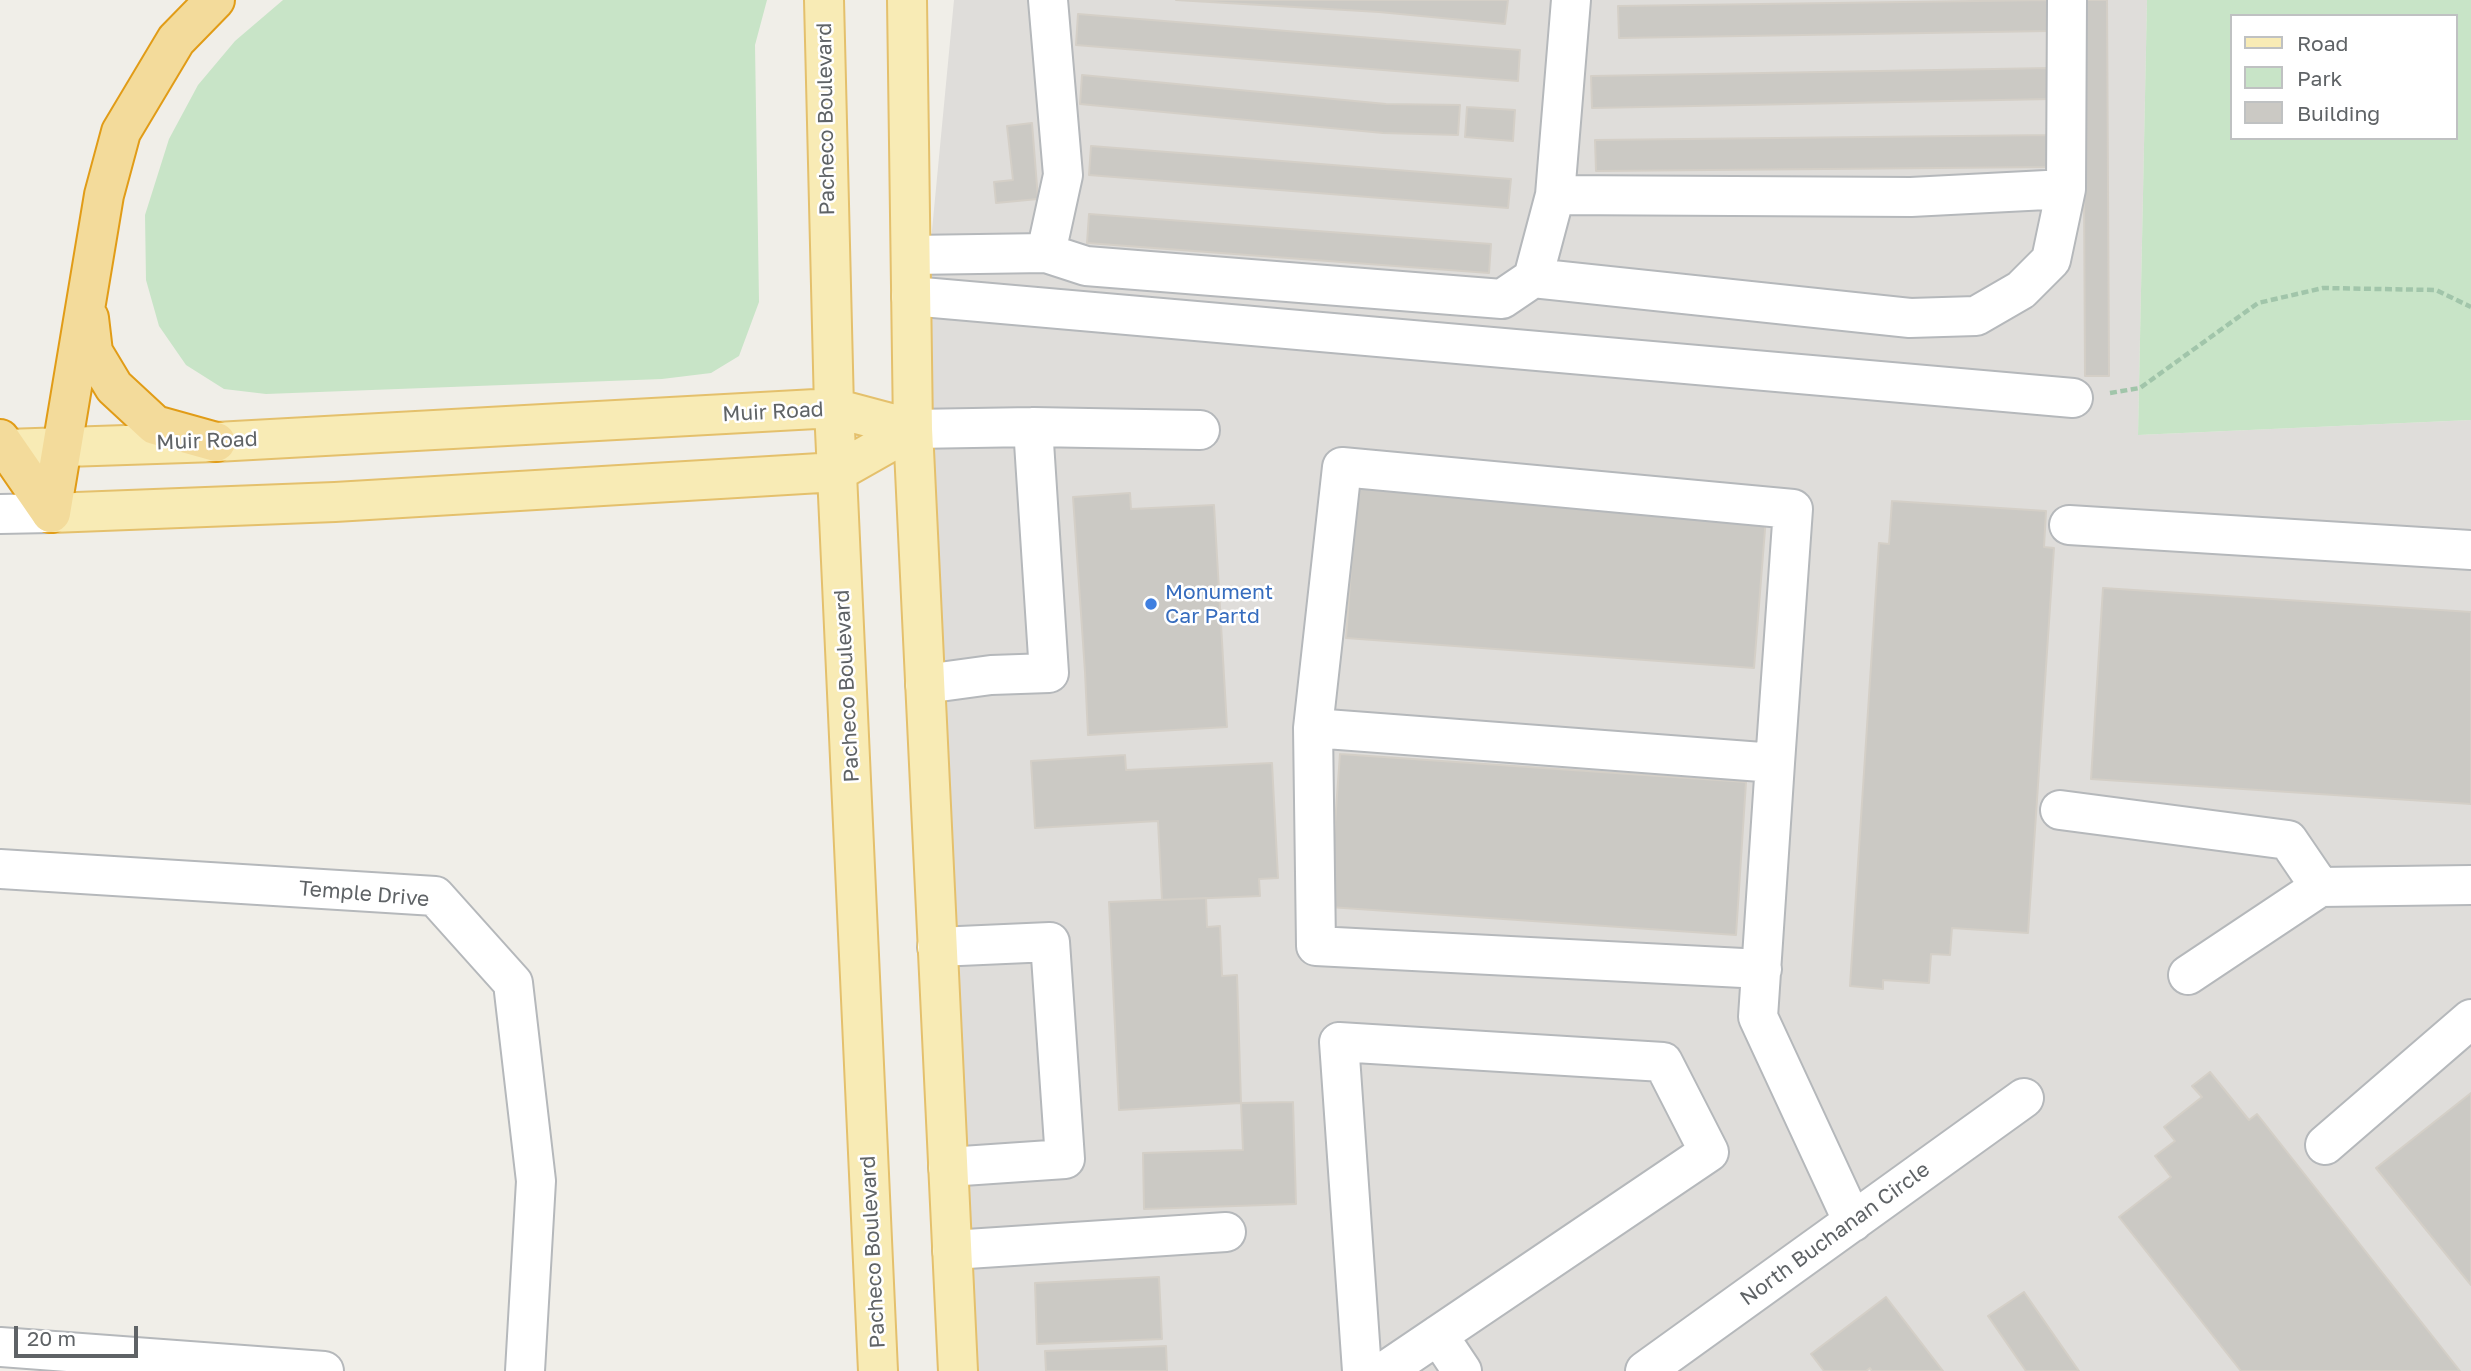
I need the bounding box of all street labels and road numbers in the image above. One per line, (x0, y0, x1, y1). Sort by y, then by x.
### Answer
street label: Pacheco Boulevard (812, 22, 840, 216)
street label: Muir Road (722, 397, 824, 427)
street label: Muir Road (156, 427, 258, 455)
street label: Pacheco Boulevard (829, 589, 865, 783)
street label: Temple Drive (298, 876, 430, 912)
street label: Pacheco Boulevard (855, 1155, 891, 1349)
street label: North Buchanan Circle (1735, 1157, 1935, 1311)

